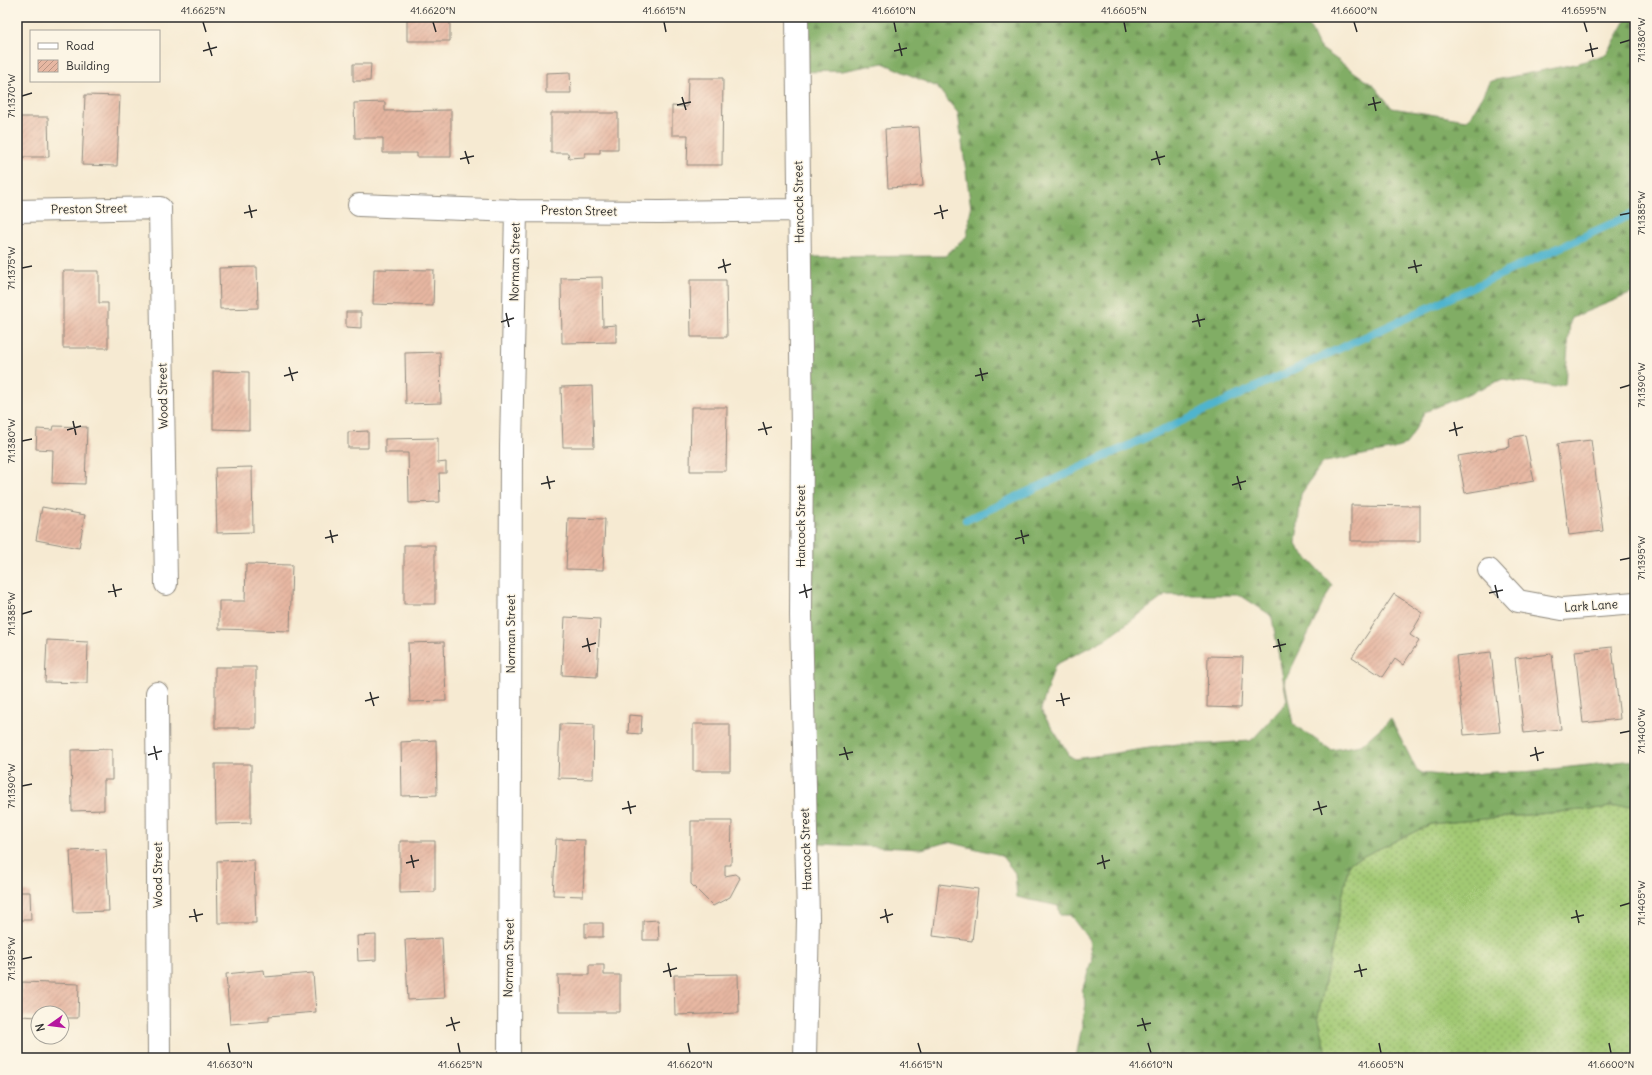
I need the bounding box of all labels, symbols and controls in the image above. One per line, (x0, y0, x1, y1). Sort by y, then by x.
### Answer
text: 41.6625°N (181, 4, 225, 17)
text: 41.6620°N (410, 4, 456, 17)
text: 41.6615°N (642, 4, 686, 17)
text: 41.6610°N (872, 4, 916, 17)
text: 41.6605°N (1101, 4, 1147, 17)
text: 41.6600°N (1331, 4, 1377, 17)
text: 41.6595°N (1562, 4, 1607, 17)
text: 71.1380°W (1635, 18, 1648, 62)
legend (30, 30, 160, 82)
text: Road (66, 38, 94, 53)
text: Building (66, 58, 110, 73)
text: 71.1370°W (5, 74, 18, 118)
street label: Hancock Street (790, 161, 807, 243)
text: 71.1385°W (1635, 191, 1648, 235)
street label: Preston Street (51, 200, 127, 217)
street label: Preston Street (541, 202, 617, 219)
street label: Norman Street (506, 222, 523, 302)
text: 71.1375°W (5, 246, 18, 290)
street label: Wood Street (154, 363, 171, 429)
text: 71.1390°W (1635, 363, 1648, 407)
text: 71.1380°W (5, 419, 18, 463)
street label: Hancock Street (793, 485, 808, 567)
text: 71.1395°W (1635, 536, 1648, 580)
text: 71.1385°W (5, 592, 18, 636)
street label: Norman Street (503, 594, 518, 674)
street label: Lark Lane (1564, 596, 1618, 615)
text: 71.1400°W (1635, 708, 1648, 754)
text: 71.1390°W (5, 764, 18, 808)
street label: Hancock Street (797, 808, 814, 890)
street label: Wood Street (150, 842, 165, 908)
text: 71.1405°W (1635, 880, 1648, 926)
street label: Norman Street (500, 918, 517, 998)
text: 71.1395°W (5, 937, 18, 981)
north arrow (30, 1005, 70, 1045)
text: N (33, 1022, 48, 1033)
text: 41.6630°N (207, 1058, 253, 1071)
text: 41.6625°N (438, 1058, 482, 1071)
text: 41.6620°N (667, 1058, 713, 1071)
text: 41.6615°N (899, 1058, 943, 1071)
text: 41.6610°N (1129, 1058, 1173, 1071)
text: 41.6605°N (1358, 1058, 1404, 1071)
text: 41.6600°N (1588, 1058, 1634, 1071)

